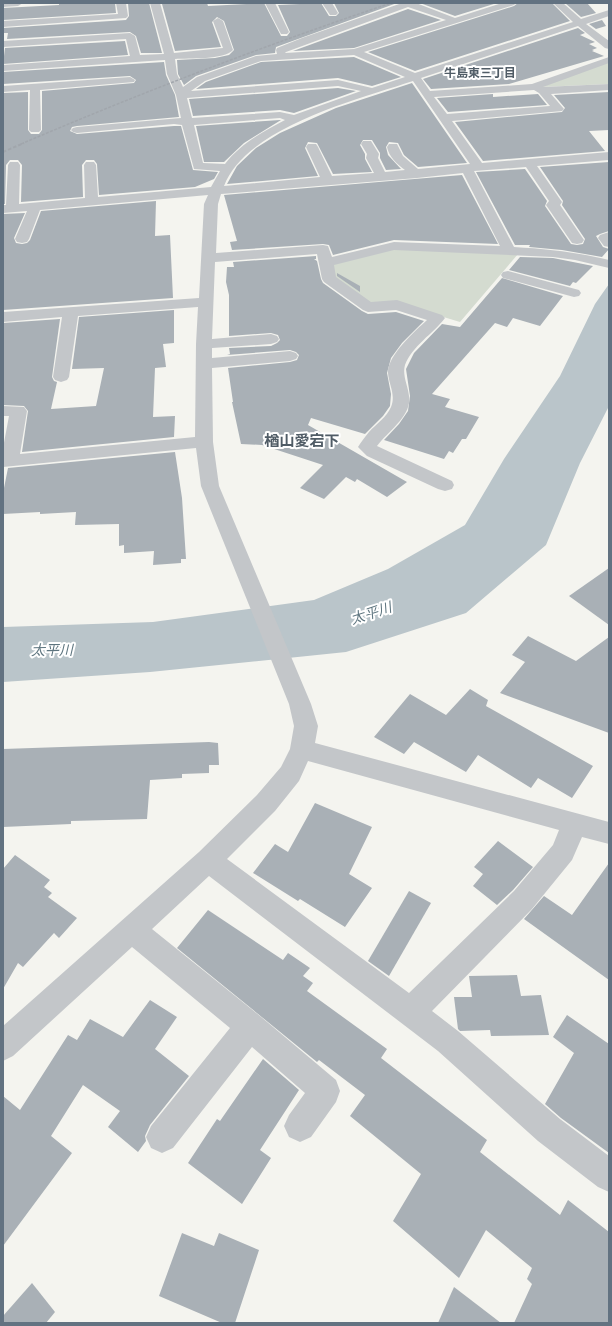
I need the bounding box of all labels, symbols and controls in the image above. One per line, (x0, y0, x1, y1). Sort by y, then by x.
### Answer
district label: 牛島東三丁目 (444, 66, 516, 79)
district label: 楢山愛宕下 (264, 432, 340, 449)
water label: 太平川 (349, 598, 395, 627)
water label: 太平川 (31, 642, 75, 658)

